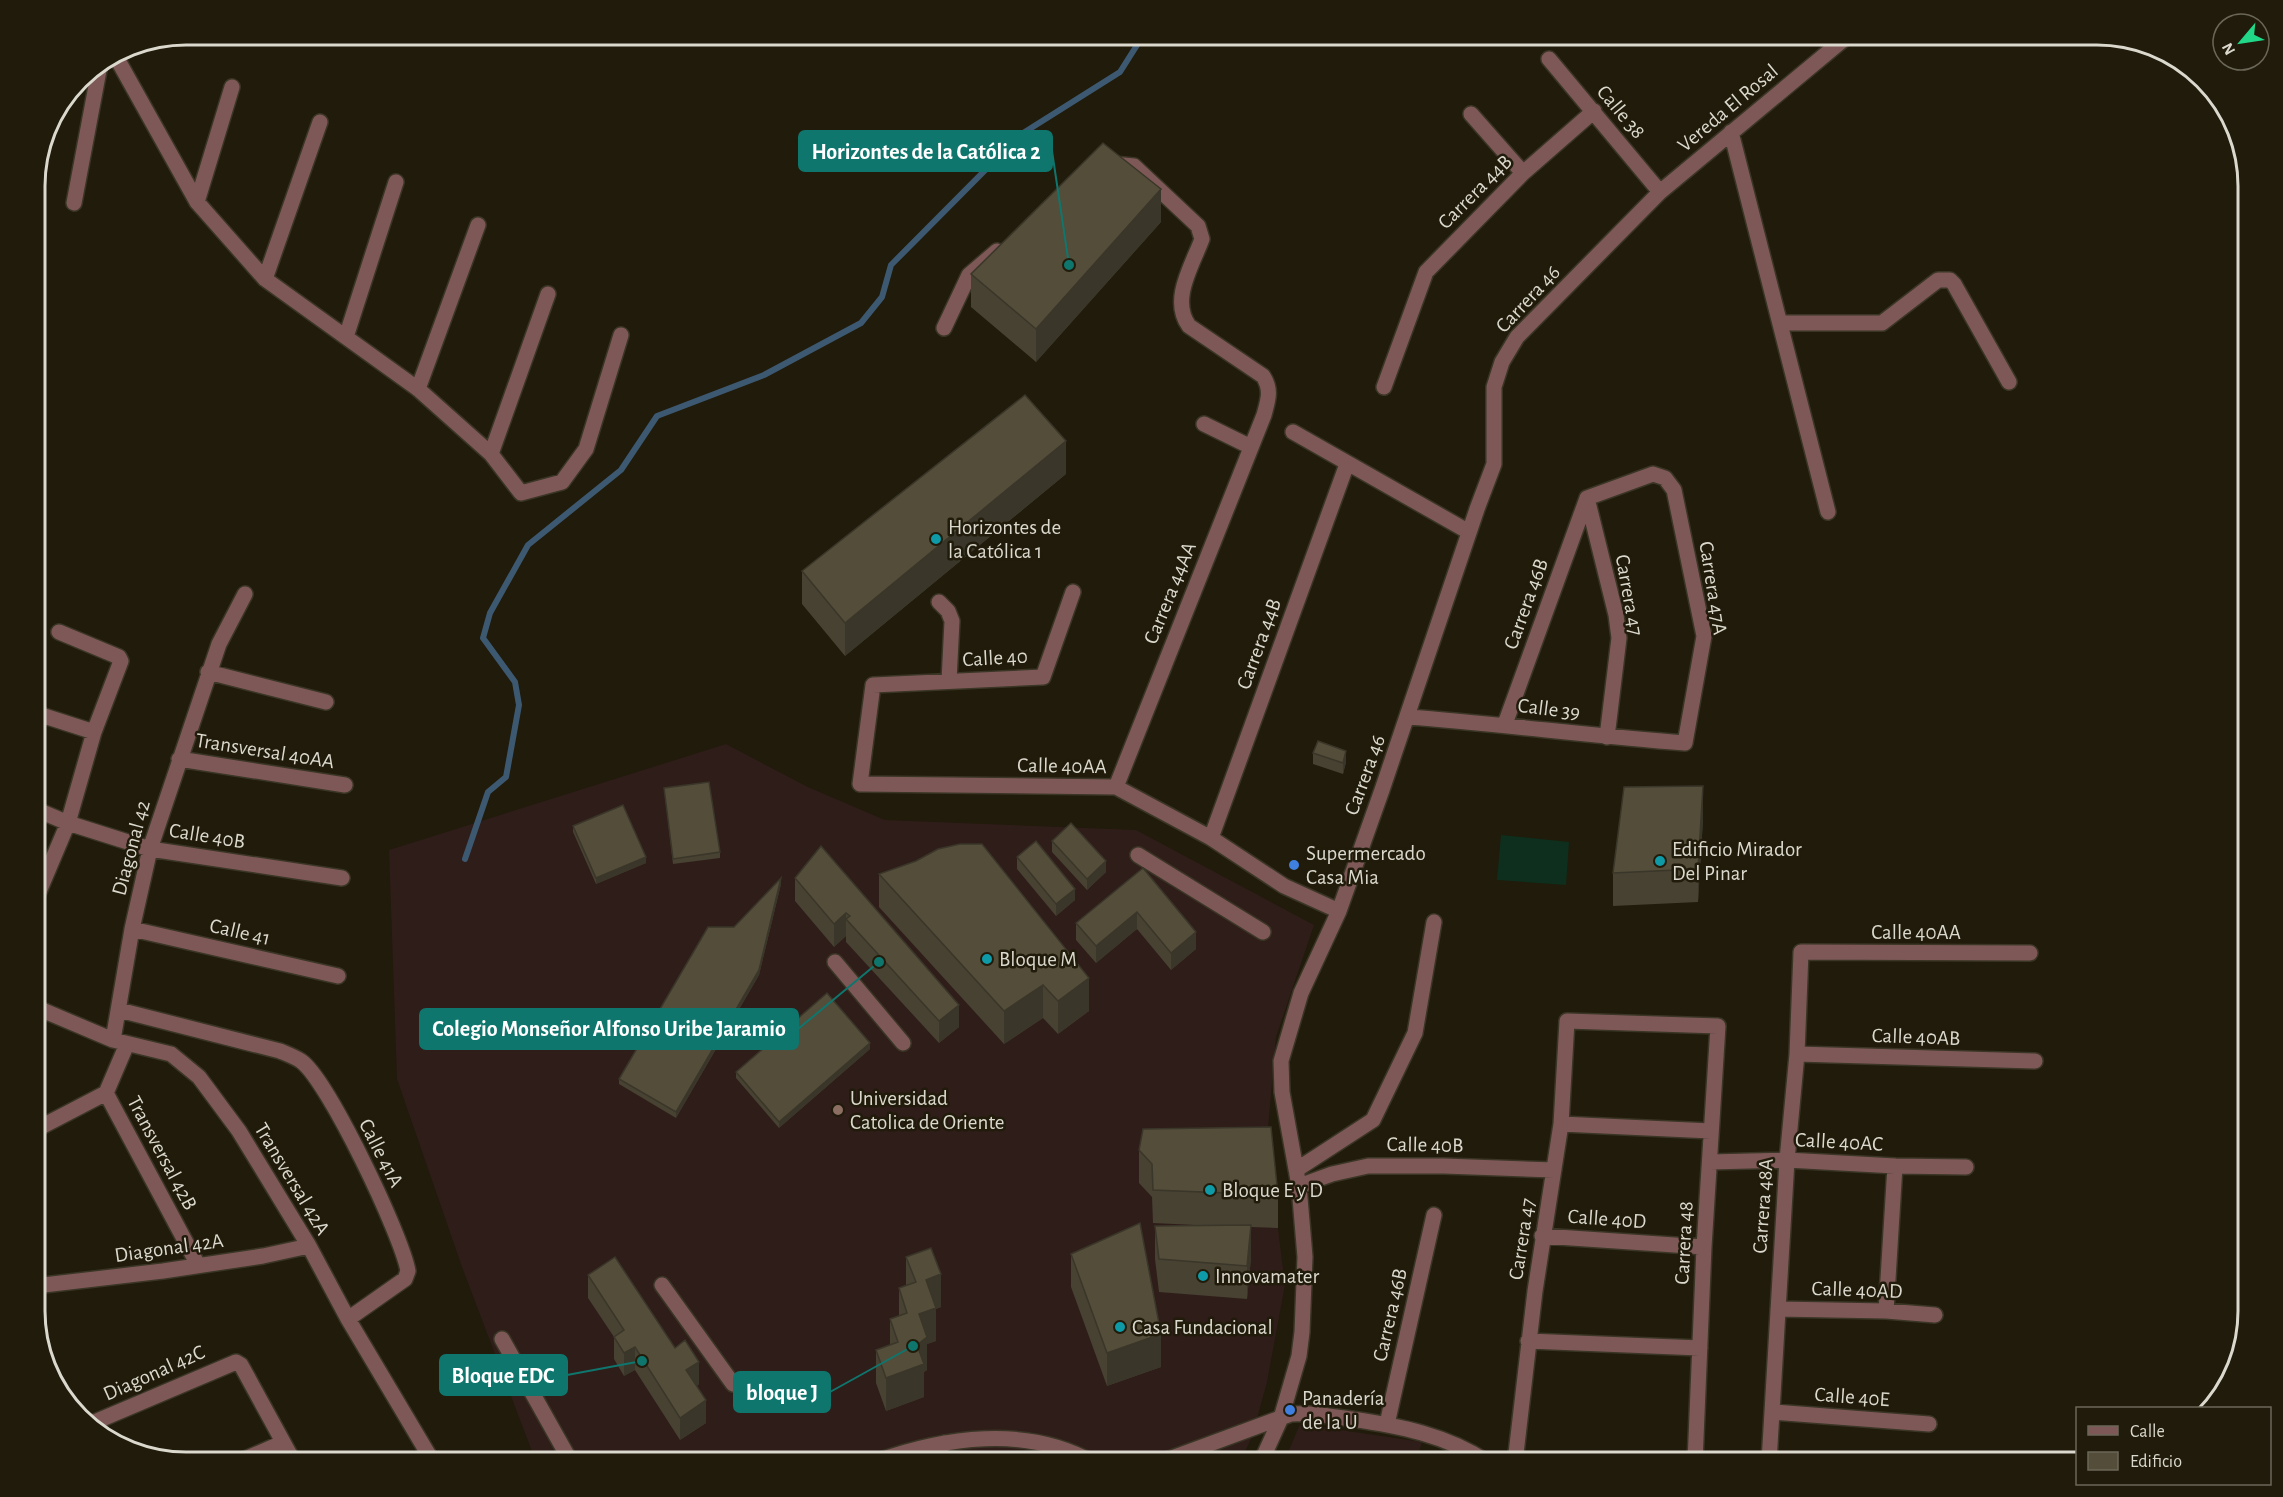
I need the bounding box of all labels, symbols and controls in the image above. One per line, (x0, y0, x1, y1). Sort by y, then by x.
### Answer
north arrow (2211, 12, 2271, 72)
text: N (2219, 40, 2238, 58)
street label: Vereda El Rosal (1674, 60, 1782, 156)
street label: Calle 38 (1593, 81, 1649, 143)
callout: Horizontes de la Católica 2 (799, 131, 1052, 171)
text: Horizontes de la Católica 2 (811, 141, 1041, 163)
street label: Carrera 44B (1434, 151, 1516, 233)
street label: Carrera 46 (1492, 261, 1564, 337)
place label: Horizontes de la Católica 1 (948, 517, 1061, 562)
marker: Horizontes de la Católica 1 (929, 532, 943, 546)
street label: Carrera 44AA (1140, 539, 1200, 647)
street label: Carrera 47A (1695, 540, 1731, 636)
street label: Carrera 47 (1612, 553, 1647, 638)
street label: Carrera 46B (1500, 556, 1552, 652)
street label: Carrera 44B (1233, 596, 1285, 692)
street label: Calle 40 (962, 646, 1028, 670)
street label: Calle 39 (1517, 695, 1581, 723)
street label: Transversal 40AA (194, 730, 336, 772)
street label: Carrera 46 (1341, 732, 1389, 818)
street label: Calle 40AA (1017, 755, 1107, 777)
street label: Diagonal 42 (108, 798, 154, 898)
street label: Calle 40B (168, 820, 246, 852)
place label: Edificio Mirador Del Pinar (1672, 839, 1802, 884)
place label: Supermercado Casa Mia (1306, 843, 1426, 888)
marker: Edificio Mirador Del Pinar (1653, 854, 1667, 868)
marker: Supermercado Casa Mia (1287, 858, 1301, 872)
street label: Calle 41 (208, 915, 272, 949)
street label: Calle 40AA (1871, 922, 1961, 943)
place label: Bloque M (999, 949, 1077, 970)
marker: Bloque M (980, 952, 994, 966)
callout: Colegio Monseñor Alfonso Uribe Jaramio (420, 1009, 798, 1049)
text: Colegio Monseñor Alfonso Uribe Jaramio (432, 1018, 786, 1040)
street label: Calle 40AB (1871, 1025, 1961, 1049)
place label: Universidad Catolica de Oriente (850, 1088, 1004, 1133)
street label: Transversal 42B (123, 1093, 201, 1213)
marker: Universidad Catolica de Oriente (831, 1103, 845, 1117)
street label: Calle 41A (355, 1115, 407, 1191)
street label: Transversal 42A (250, 1119, 334, 1239)
street label: Calle 40AC (1794, 1129, 1884, 1155)
street label: Calle 40B (1387, 1134, 1463, 1156)
street label: Carrera 48A (1749, 1158, 1777, 1254)
place label: Bloque E y D (1222, 1180, 1323, 1201)
marker: Bloque E y D (1203, 1183, 1217, 1197)
street label: Carrera 47 (1505, 1197, 1539, 1281)
street label: Carrera 48 (1671, 1201, 1697, 1285)
street label: Calle 40D (1567, 1206, 1647, 1232)
street label: Diagonal 42A (113, 1230, 225, 1266)
place label: Innovamater (1215, 1266, 1320, 1287)
street label: Carrera 46B (1369, 1267, 1411, 1363)
marker: Innovamater (1196, 1269, 1210, 1283)
street label: Calle 40AD (1811, 1278, 1903, 1302)
place label: Casa Fundacional (1132, 1317, 1273, 1338)
marker: Casa Fundacional (1113, 1320, 1127, 1334)
street label: Diagonal 42C (100, 1341, 208, 1405)
callout: Bloque EDC (440, 1355, 567, 1395)
text: Bloque EDC (452, 1365, 555, 1387)
callout: bloque J (734, 1372, 830, 1412)
text: bloque J (746, 1382, 818, 1404)
street label: Calle 40E (1814, 1384, 1890, 1410)
place label: Panadería de la U (1302, 1388, 1385, 1433)
marker: Panadería de la U (1283, 1403, 1297, 1417)
legend (2076, 1407, 2271, 1485)
text: Calle (2130, 1423, 2165, 1441)
text: Edificio (2130, 1453, 2182, 1471)

